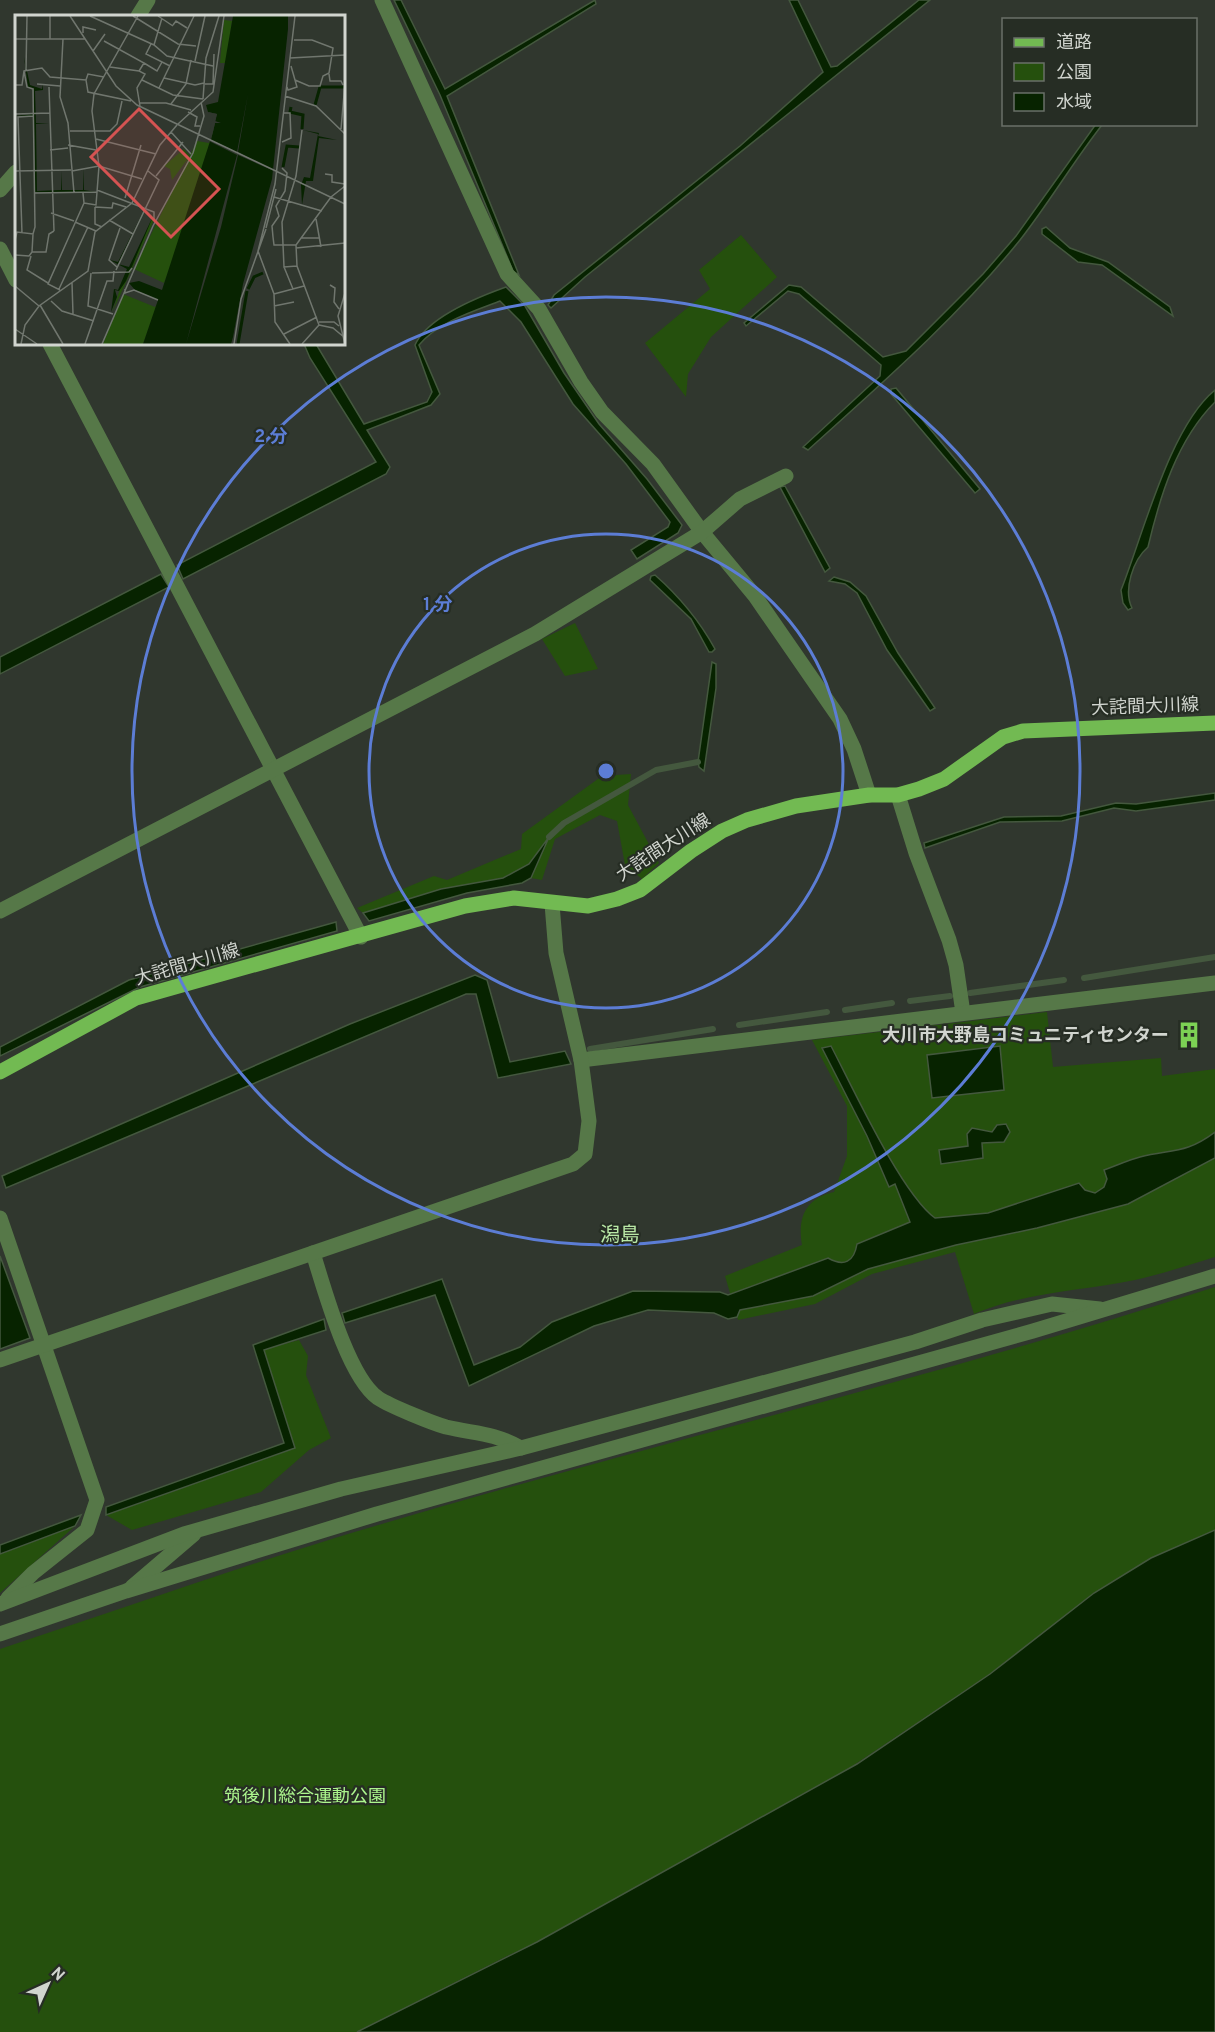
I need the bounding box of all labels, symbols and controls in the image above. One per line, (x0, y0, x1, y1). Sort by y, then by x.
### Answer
inset map (15, 15, 345, 345)
legend (1002, 18, 1197, 126)
text: 道路 (1056, 32, 1092, 55)
text: 公園 (1056, 62, 1092, 85)
text: 水域 (1056, 92, 1092, 115)
text: 2 分 (254, 426, 288, 449)
text: 1 分 (423, 594, 453, 617)
street label: 大詫間大川線 (1091, 694, 1199, 721)
centre of rings (596, 761, 616, 781)
street label: 大詫間大川線 (612, 809, 715, 887)
street label: 大詫間大川線 (132, 940, 242, 991)
building icon: 大川市大野島コミュニティセンター (1174, 1020, 1204, 1050)
place label: 大川市大野島コミュニティセンター (882, 1025, 1169, 1048)
district label: 潟島 (600, 1223, 640, 1249)
park label: 筑後川総合運動公園 (224, 1786, 386, 1809)
north arrow (18, 1954, 78, 2014)
text: N (46, 1964, 68, 1986)

